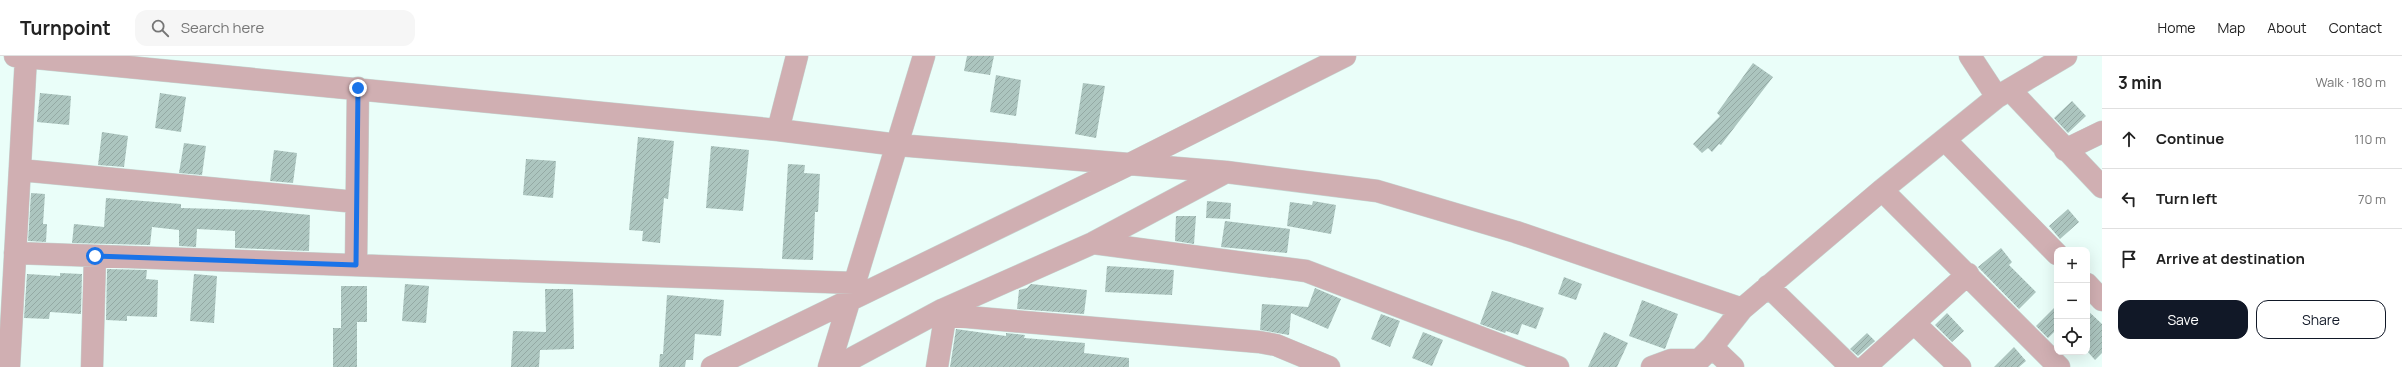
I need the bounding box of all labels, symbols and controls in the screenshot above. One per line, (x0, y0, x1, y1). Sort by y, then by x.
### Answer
search box (135, 10, 415, 46)
text: Turnpoint (20, 15, 111, 41)
icon: search (149, 17, 171, 39)
text: Search here (181, 17, 264, 38)
text: Home (2158, 18, 2195, 37)
text: Map (2217, 18, 2245, 37)
text: About (2267, 18, 2307, 37)
text: Contact (2329, 18, 2382, 37)
text: 3 min (2118, 71, 2162, 94)
text: Walk · 180 m (2315, 73, 2386, 91)
route end (349, 79, 367, 97)
icon: ahead (2118, 128, 2140, 150)
text: Continue (2156, 128, 2224, 149)
text: 110 m (2354, 130, 2386, 148)
icon: left (2118, 188, 2140, 210)
text: Turn left (2156, 188, 2218, 209)
text: 70 m (2358, 190, 2386, 208)
route start (86, 247, 104, 265)
map controls (2054, 247, 2090, 355)
button: + (2054, 247, 2090, 283)
icon: arrive (2118, 248, 2140, 270)
text: Arrive at destination (2156, 248, 2305, 269)
button: − (2054, 283, 2090, 319)
button: Save (2118, 300, 2248, 339)
button: Share (2256, 300, 2386, 339)
button: locate (2054, 319, 2090, 355)

